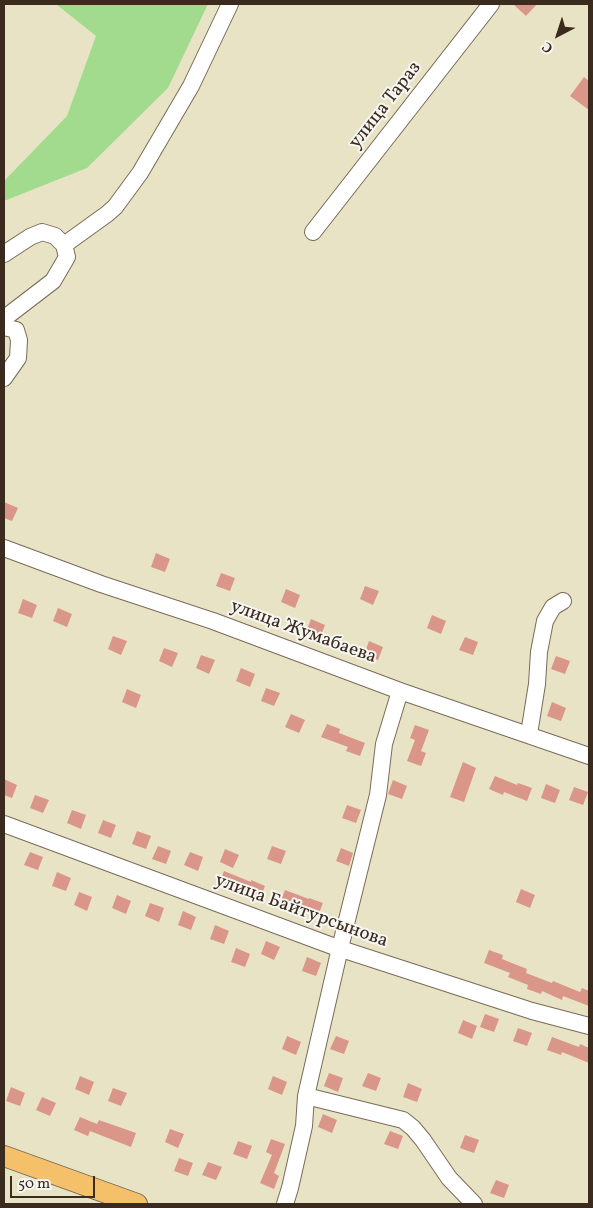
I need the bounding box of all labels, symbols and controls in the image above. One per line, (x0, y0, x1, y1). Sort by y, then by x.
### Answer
north arrow (533, 10, 583, 60)
text: С (538, 37, 558, 57)
street label: улица Тараз (345, 58, 427, 154)
street label: улица Жумабаева (227, 596, 379, 670)
street label: улица Байтурсынова (211, 870, 391, 954)
scale bar (12, 1166, 98, 1198)
text: 50 m (18, 1174, 50, 1195)

